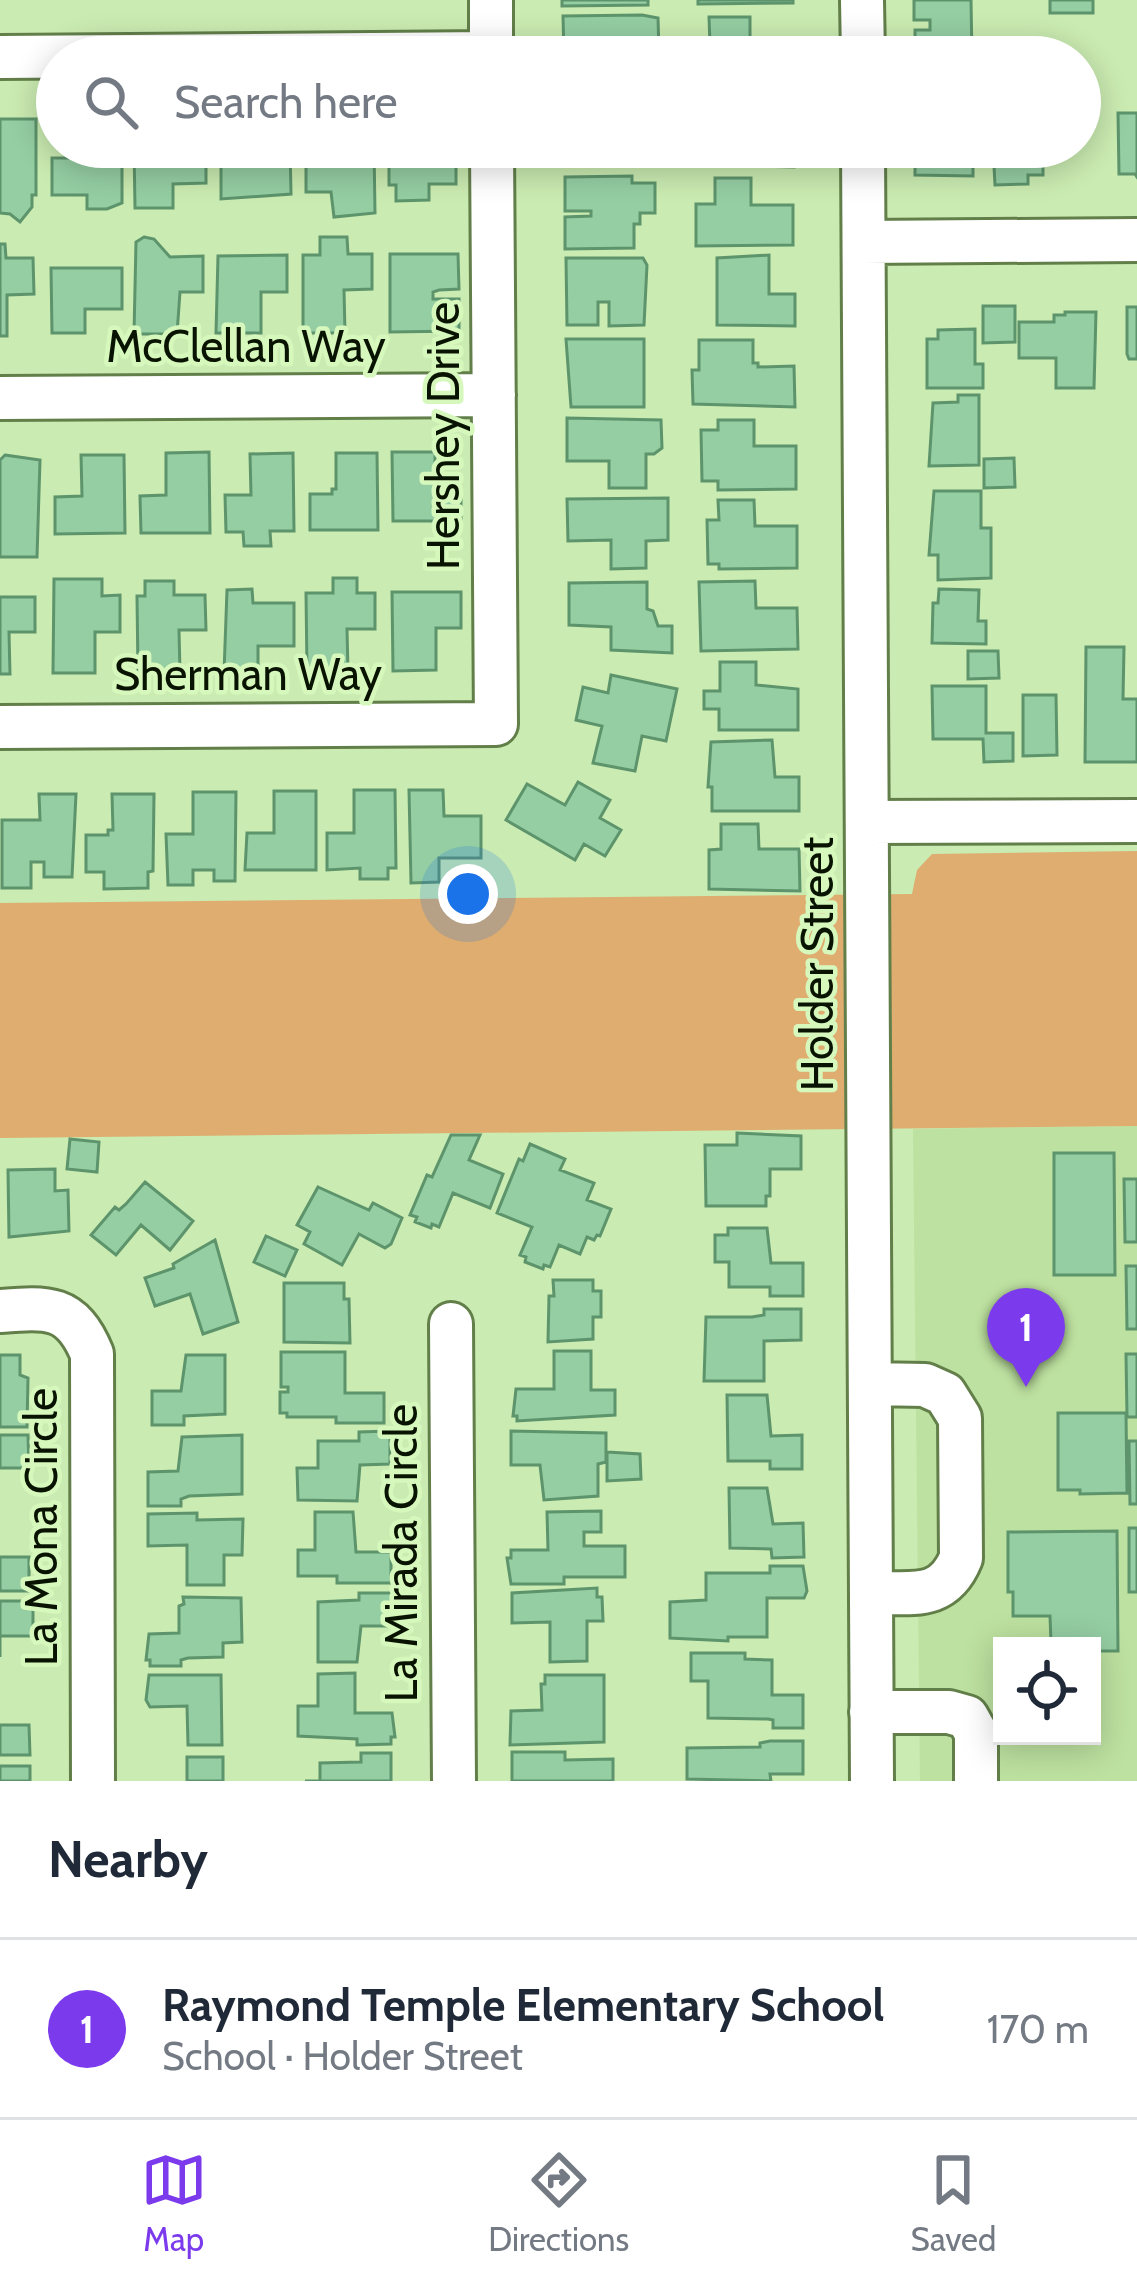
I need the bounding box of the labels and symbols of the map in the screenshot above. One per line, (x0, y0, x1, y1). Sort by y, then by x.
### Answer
street label: Hershey Drive (416, 302, 470, 570)
street label: McClellan Way (106, 319, 386, 373)
street label: Sherman Way (114, 647, 382, 701)
street label: Holder Street (790, 837, 844, 1091)
your location (438, 864, 498, 924)
pin: 1 (987, 1288, 1065, 1387)
street label: La Mona Circle (14, 1388, 68, 1666)
street label: La Mirada Circle (374, 1404, 428, 1702)

